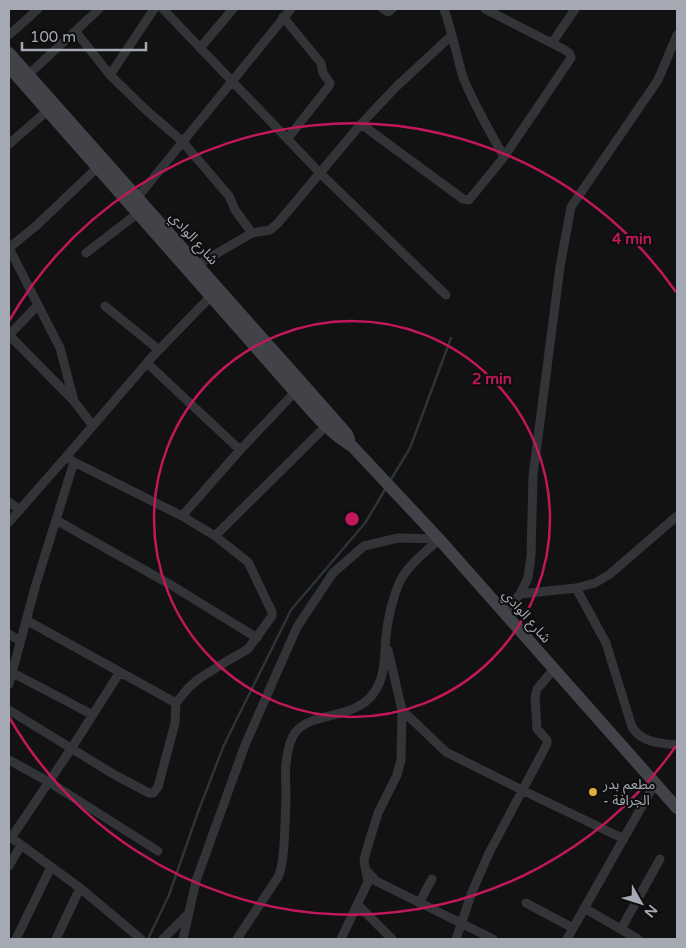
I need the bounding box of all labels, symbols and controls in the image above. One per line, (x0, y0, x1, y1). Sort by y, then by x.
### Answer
scale bar (22, 20, 146, 52)
text: 100 m (30, 28, 76, 46)
street label: شارع الوادي (164, 208, 222, 270)
text: 4 min (612, 230, 652, 248)
text: 2 min (472, 370, 512, 388)
centre of rings (343, 510, 361, 528)
street label: شارع الوادي (497, 586, 554, 648)
place label: مطعم بدر - الجرافة (602, 776, 655, 809)
marker: مطعم بدر - الجرافة (587, 786, 599, 798)
north arrow (616, 878, 666, 928)
text: N (641, 901, 661, 921)

